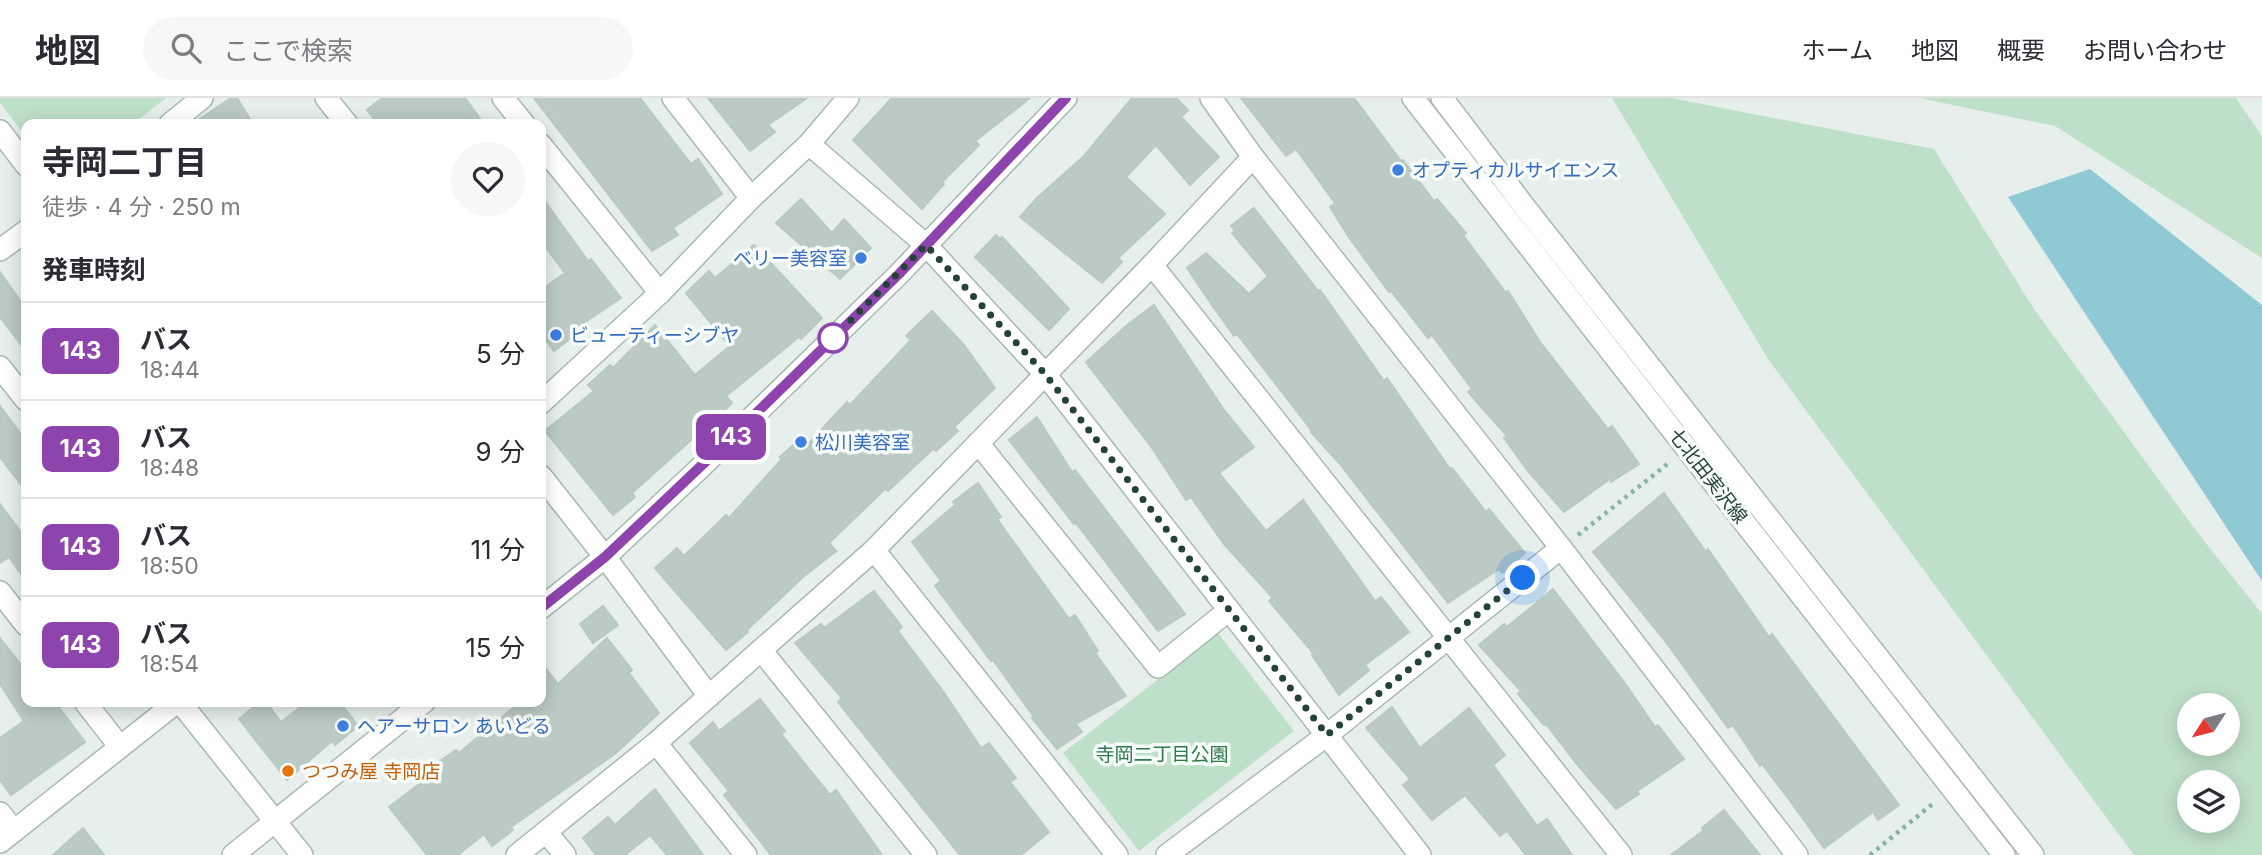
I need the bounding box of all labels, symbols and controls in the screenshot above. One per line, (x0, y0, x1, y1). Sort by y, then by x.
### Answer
search box (143, 17, 633, 80)
icon: search (167, 29, 205, 67)
text: 地図 (35, 30, 101, 70)
text: ここで検索 (223, 35, 353, 66)
text: ホーム (1802, 36, 1873, 65)
text: 地図 (1911, 36, 1959, 65)
text: 概要 (1997, 36, 2045, 65)
text: お問い合わせ (2083, 36, 2227, 65)
text: 寺岡二丁目 (42, 142, 207, 182)
button: heart (451, 142, 525, 216)
place label: オプティカルサイエンス (1412, 159, 1619, 182)
marker: オプティカルサイエンス (1390, 162, 1406, 178)
text: 徒歩 · 4 分 · 250 m (42, 193, 241, 221)
place label: ベリー美容室 (733, 247, 847, 270)
marker: ベリー美容室 (853, 250, 869, 266)
text: 発車時刻 (42, 254, 146, 285)
unlabelled marker (818, 323, 848, 353)
text: バス (140, 324, 192, 355)
place label: ビューティーシブヤ (570, 324, 739, 347)
marker: ビューティーシブヤ (548, 327, 564, 343)
text: 143 (59, 336, 102, 365)
text: 5 分 (476, 338, 525, 369)
text: 18:44 (140, 356, 200, 384)
line badge: 143 (691, 414, 771, 460)
text: バス (140, 422, 192, 453)
text: 143 (710, 422, 752, 451)
street label: 七北田実沢線 (1664, 424, 1752, 528)
place label: 松川美容室 (815, 431, 910, 454)
text: 143 (59, 434, 102, 463)
marker: 松川美容室 (793, 434, 809, 450)
text: 9 分 (476, 436, 525, 467)
text: 18:48 (140, 454, 199, 482)
text: バス (140, 520, 192, 551)
text: 143 (59, 532, 102, 561)
text: 11 分 (471, 534, 525, 565)
text: 18:50 (140, 552, 199, 580)
your location (1505, 560, 1540, 595)
text: バス (140, 618, 192, 649)
text: 143 (59, 630, 102, 659)
text: 15 分 (465, 632, 525, 663)
text: 18:54 (140, 650, 199, 678)
north arrow (2177, 693, 2240, 756)
map controls (2177, 693, 2240, 833)
place label: ヘアーサロン あいどる (357, 715, 551, 738)
marker: ヘアーサロン あいどる (335, 718, 351, 734)
park label: 寺岡二丁目公園 (1095, 743, 1229, 766)
place label: つつみ屋 寺岡店 (302, 760, 440, 783)
marker: つつみ屋 寺岡店 (280, 763, 296, 779)
button: layers (2177, 770, 2240, 833)

